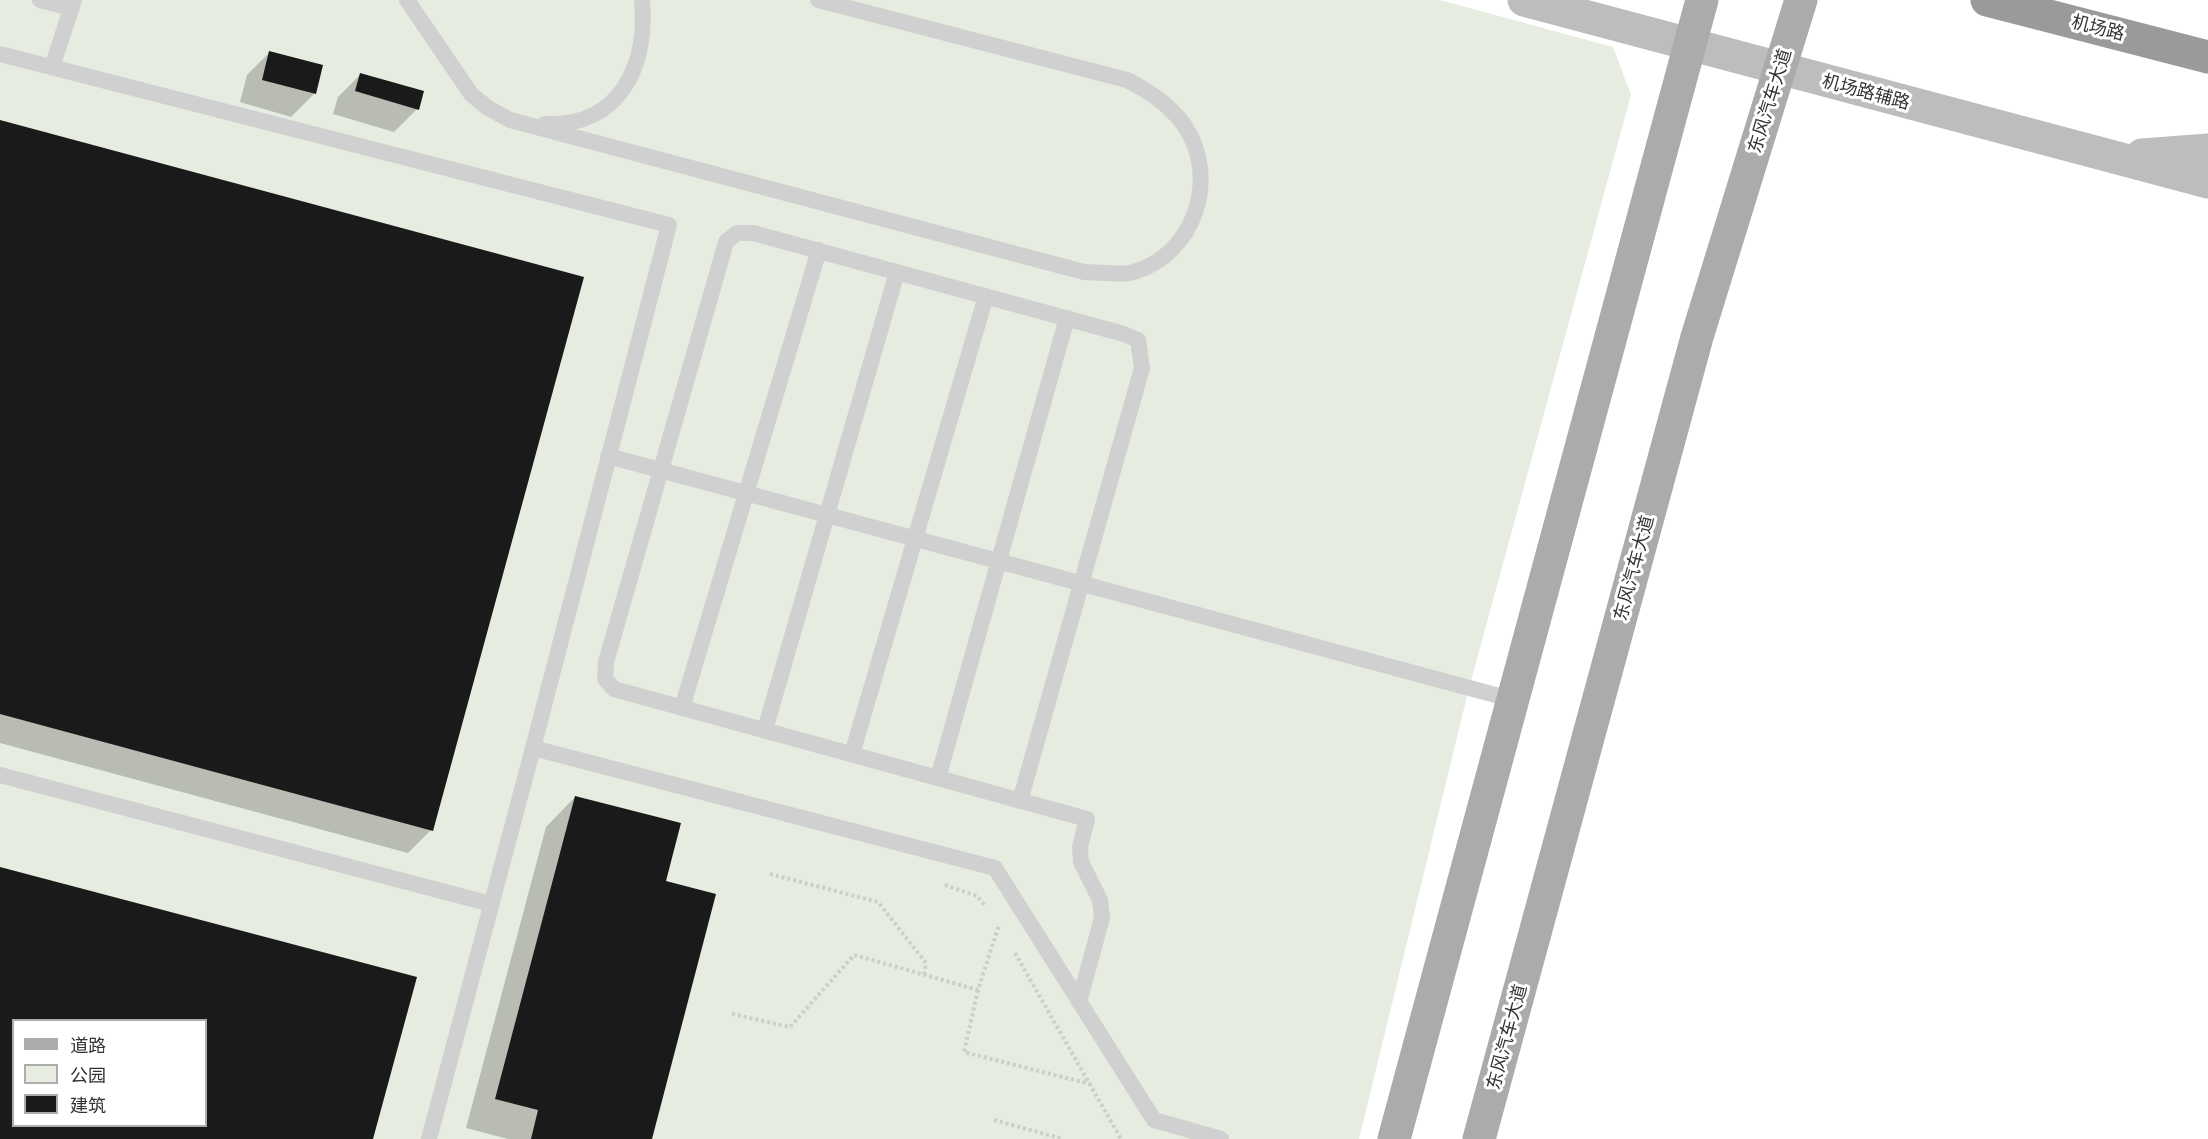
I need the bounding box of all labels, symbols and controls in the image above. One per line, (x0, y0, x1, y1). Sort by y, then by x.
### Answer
street label: 机场路 (2069, 11, 2127, 45)
street label: 东风汽车大道 (1744, 46, 1796, 156)
street label: 机场路辅路 (1820, 70, 1912, 114)
street label: 东风汽车大道 (1610, 513, 1658, 623)
street label: 东风汽车大道 (1483, 982, 1531, 1092)
legend (12, 1019, 207, 1127)
text: 道路 (70, 1034, 106, 1056)
text: 公园 (70, 1064, 106, 1086)
text: 建筑 (70, 1094, 106, 1116)

